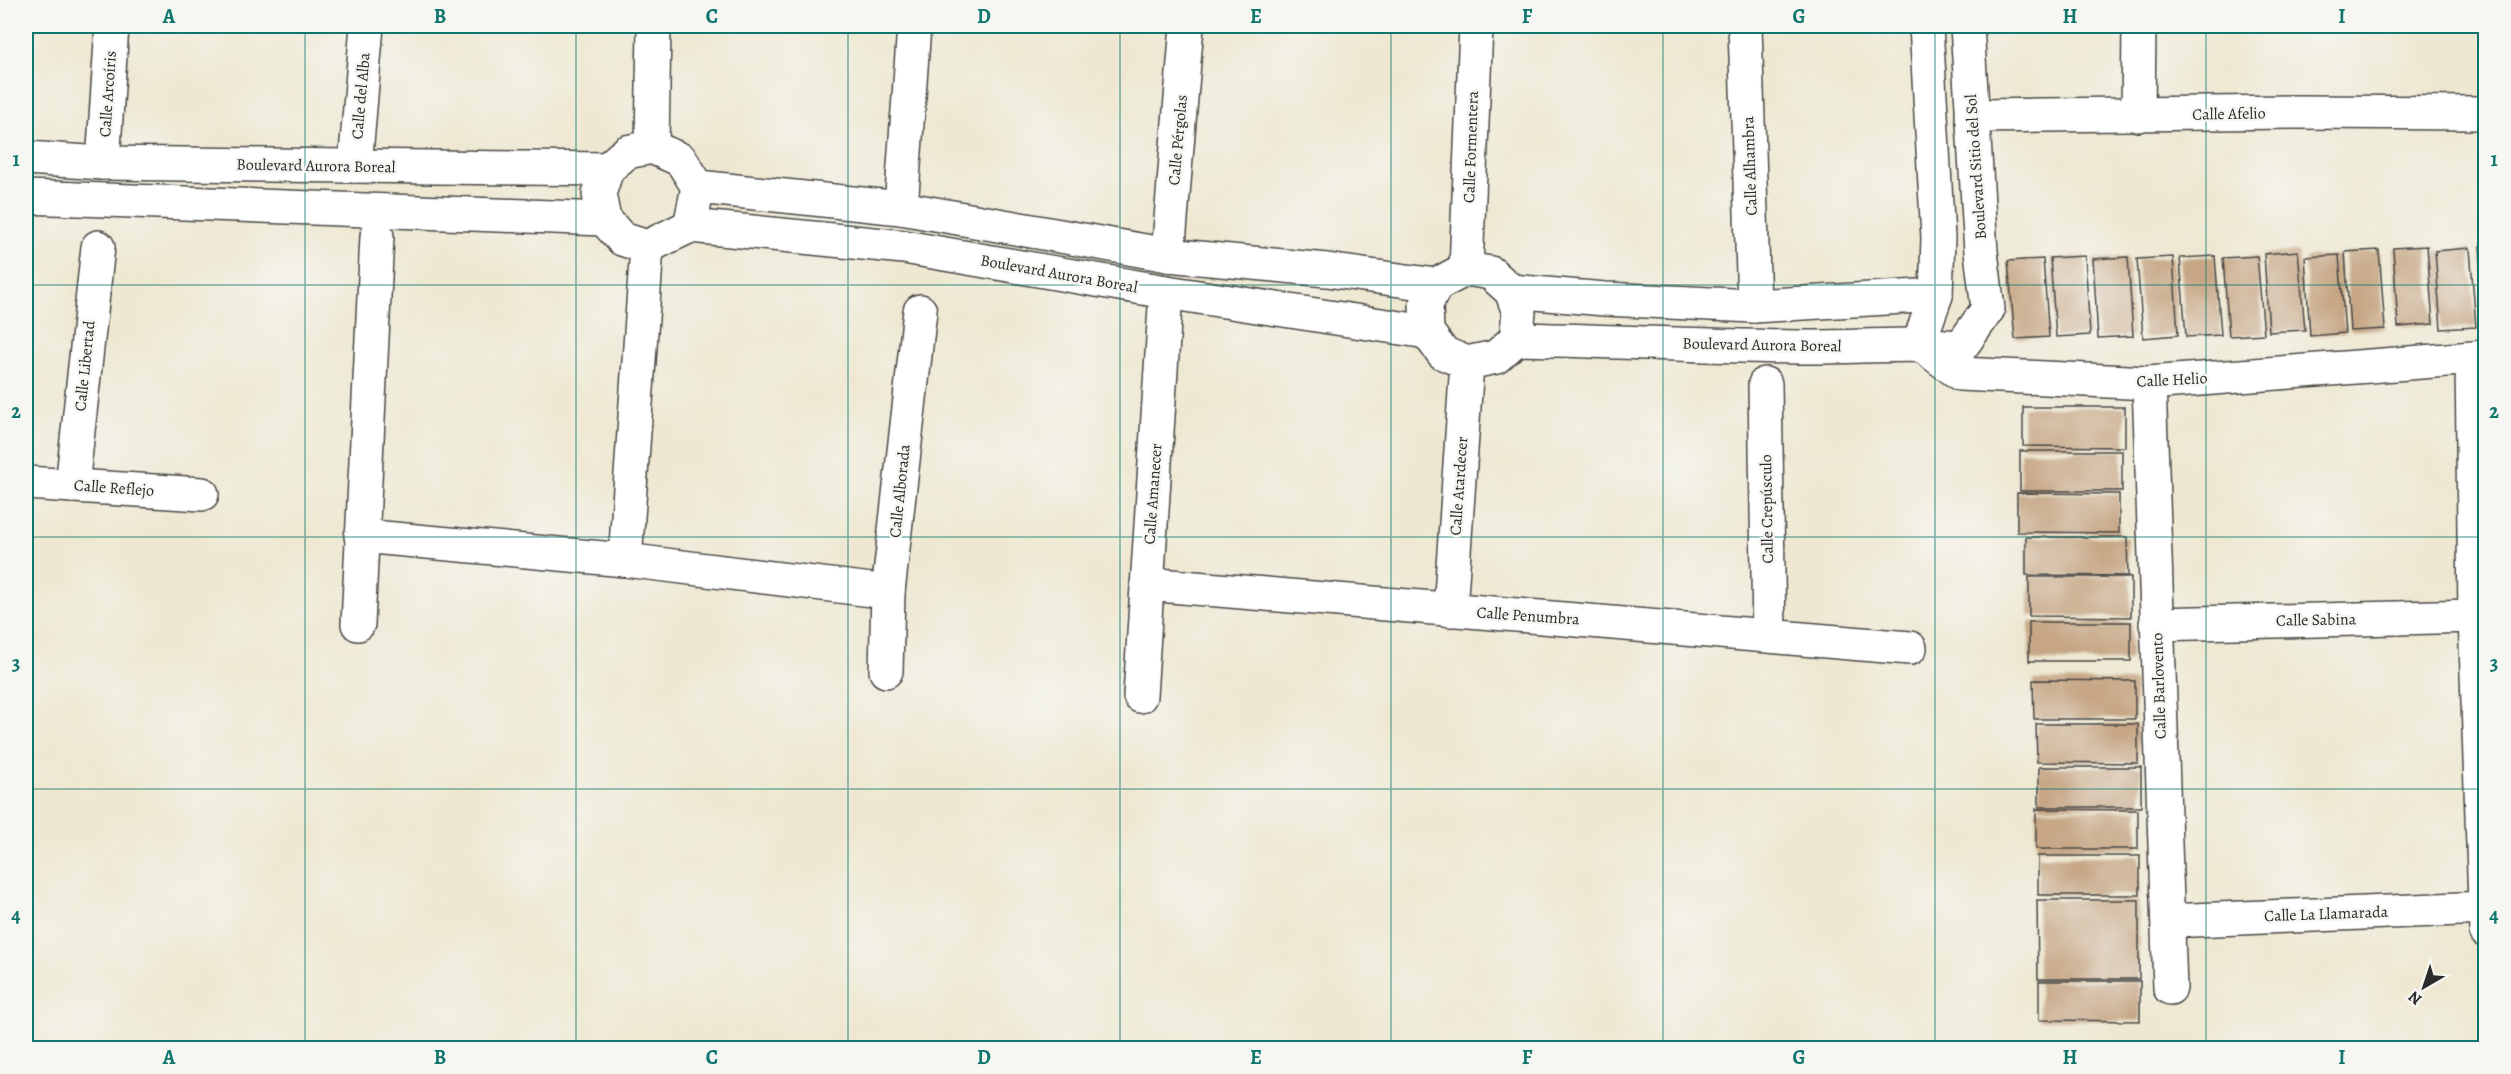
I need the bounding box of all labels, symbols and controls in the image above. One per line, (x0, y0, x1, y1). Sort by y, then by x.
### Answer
text: A (162, 3, 176, 30)
text: B (434, 3, 446, 30)
text: C (706, 3, 718, 30)
text: D (977, 3, 991, 30)
text: E (1250, 3, 1262, 30)
text: F (1522, 3, 1533, 30)
text: G (1792, 3, 1806, 30)
text: H (2063, 3, 2078, 30)
text: I (2338, 3, 2346, 30)
street label: Calle Arcoíris (94, 50, 122, 138)
street label: Calle del Alba (346, 51, 376, 140)
street label: Calle Formentera (1458, 90, 1484, 204)
street label: Boulevard Sitio del Sol (1960, 93, 1992, 240)
street label: Calle Pérgolas (1163, 94, 1193, 186)
street label: Calle Afelio (2192, 102, 2266, 126)
street label: Calle Alhambra (1737, 115, 1763, 216)
text: 1 (12, 146, 20, 173)
text: 1 (2490, 146, 2498, 173)
street label: Boulevard Aurora Boreal (236, 154, 396, 178)
street label: Boulevard Aurora Boreal (979, 249, 1139, 299)
street label: Calle Libertad (69, 319, 101, 412)
street label: Boulevard Aurora Boreal (1682, 333, 1842, 357)
street label: Calle Helio (2136, 367, 2208, 393)
text: 2 (11, 398, 21, 425)
text: 2 (2489, 398, 2499, 425)
street label: Calle Atardecer (1445, 436, 1473, 536)
street label: Calle Alborada (884, 443, 916, 539)
street label: Calle Amanecer (1138, 443, 1168, 545)
street label: Calle Crepúsculo (1755, 454, 1779, 564)
street label: Calle Reflejo (73, 474, 155, 502)
street label: Calle Penumbra (1476, 601, 1581, 631)
street label: Calle Sabina (2276, 608, 2357, 632)
street label: Calle Barlovento (2146, 632, 2172, 740)
text: 3 (12, 650, 20, 677)
text: 3 (2490, 650, 2498, 677)
street label: Calle La Llamarada (2264, 901, 2389, 927)
text: 4 (11, 902, 21, 929)
text: 4 (2489, 902, 2499, 929)
north arrow (2394, 957, 2454, 1017)
text: N (2403, 985, 2427, 1010)
text: A (162, 1044, 176, 1071)
text: B (434, 1044, 446, 1071)
text: C (706, 1044, 718, 1071)
text: D (977, 1044, 991, 1071)
text: E (1250, 1044, 1262, 1071)
text: F (1522, 1044, 1533, 1071)
text: G (1792, 1044, 1806, 1071)
text: H (2063, 1044, 2078, 1071)
text: I (2338, 1044, 2346, 1071)

